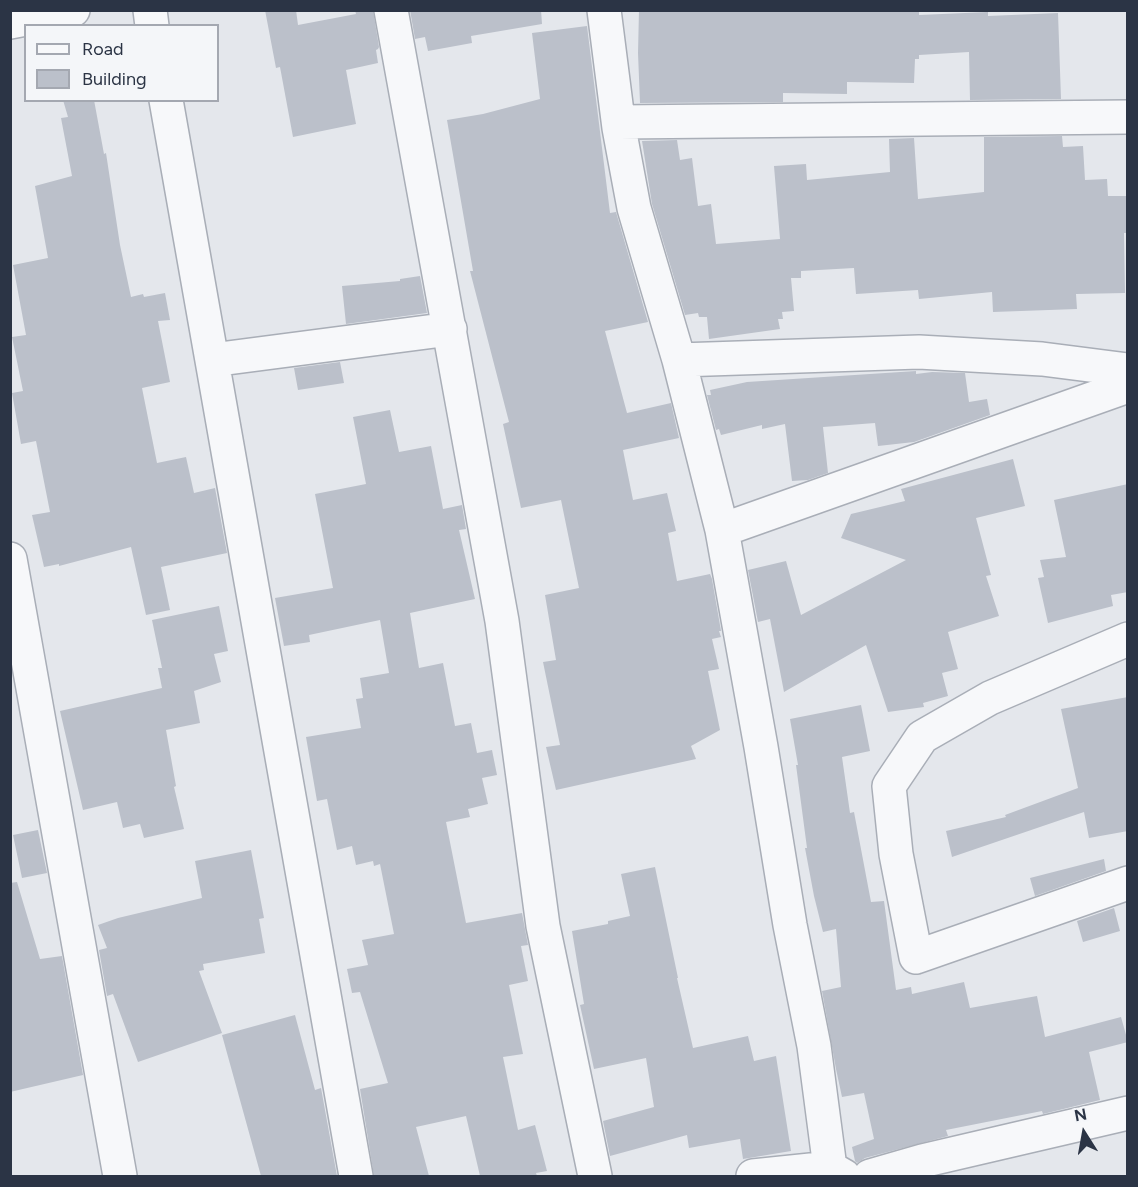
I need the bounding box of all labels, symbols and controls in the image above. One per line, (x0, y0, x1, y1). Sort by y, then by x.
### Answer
legend (24, 24, 219, 102)
text: Road (82, 38, 123, 60)
text: Building (82, 68, 147, 90)
north arrow (1054, 1103, 1114, 1163)
text: N (1073, 1104, 1088, 1125)

